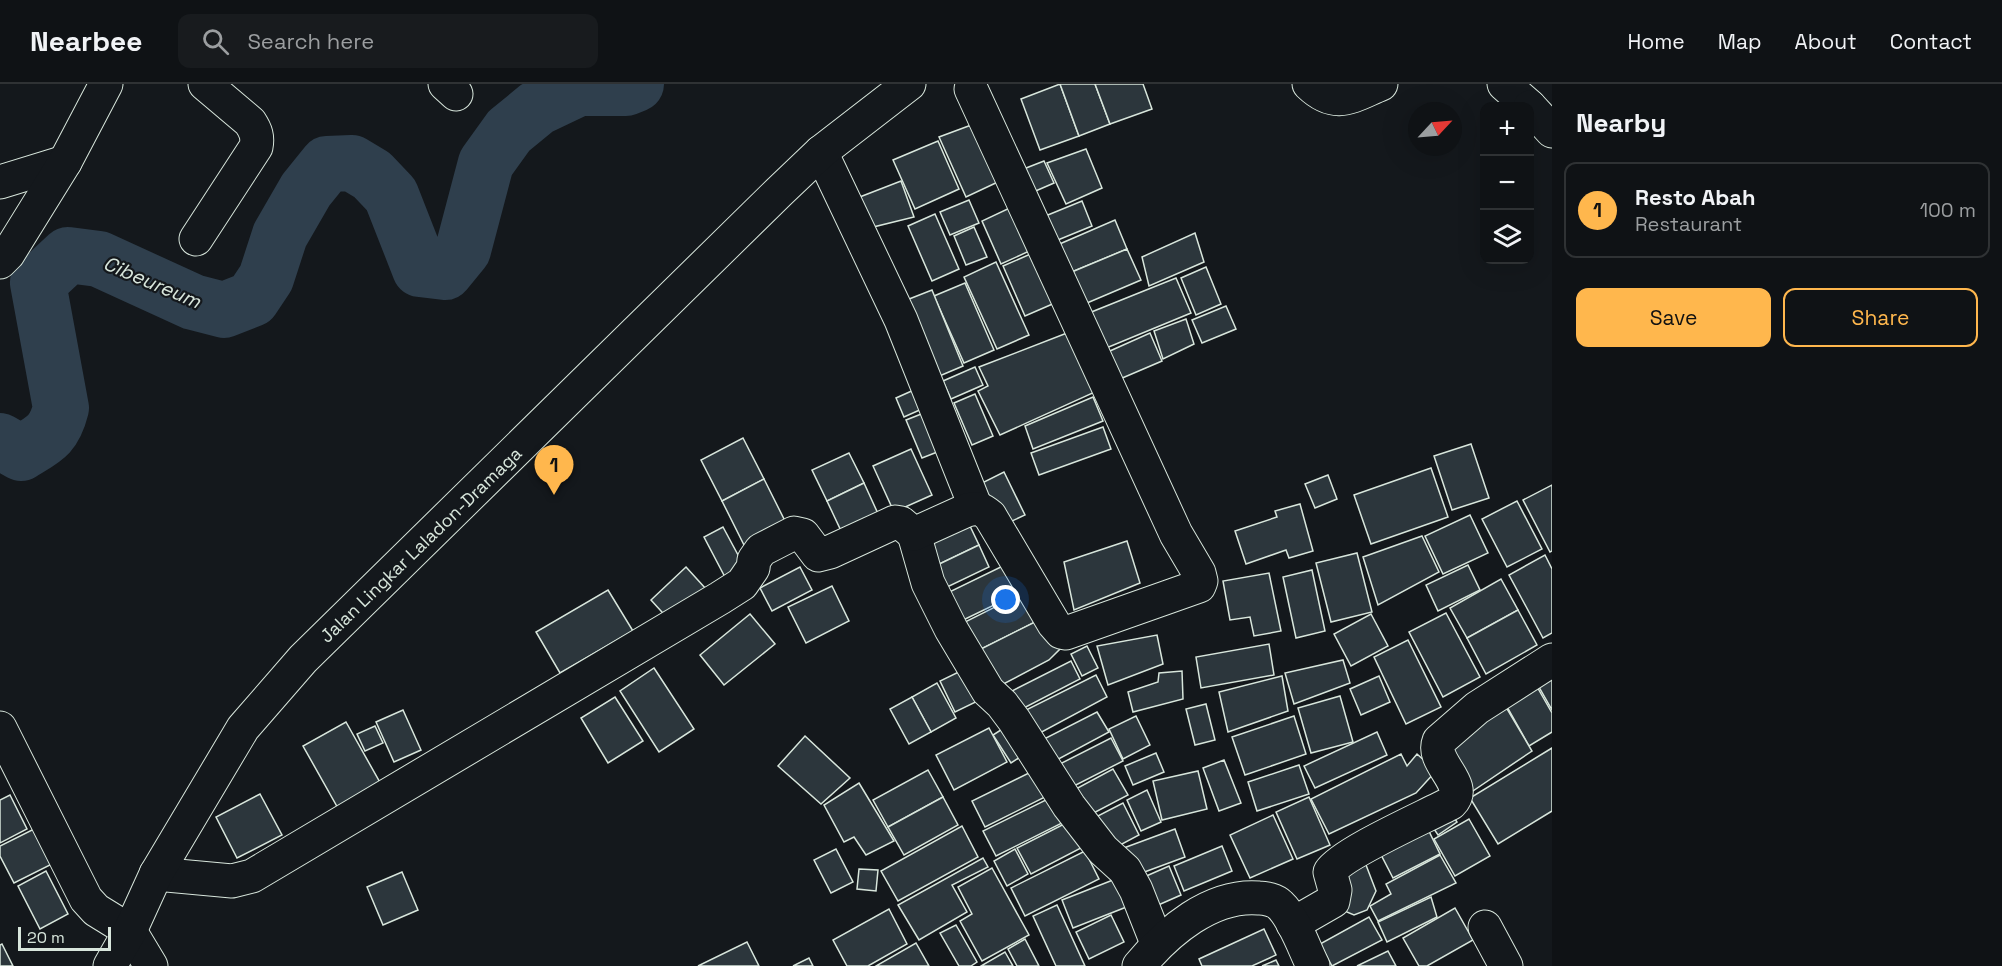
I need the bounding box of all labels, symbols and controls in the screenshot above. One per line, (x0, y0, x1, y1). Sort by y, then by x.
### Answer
search box (178, 14, 598, 68)
text: Nearbee (30, 23, 142, 59)
icon: search (199, 25, 232, 58)
text: Search here (247, 27, 374, 55)
text: Home (1627, 28, 1685, 55)
text: Map (1718, 28, 1762, 55)
text: About (1795, 28, 1857, 55)
text: Contact (1890, 28, 1972, 55)
north arrow (1408, 102, 1462, 156)
map controls (1480, 102, 1534, 264)
button: + (1480, 102, 1534, 156)
text: Nearby (1576, 106, 1666, 140)
button: − (1480, 156, 1534, 210)
text: Resto Abah (1635, 183, 1756, 211)
text: 1 (1593, 197, 1602, 223)
text: 100 m (1920, 197, 1976, 223)
button: layers (1480, 210, 1534, 264)
text: Restaurant (1635, 211, 1742, 237)
water label: Cibeureum (99, 250, 205, 314)
button: Save (1576, 288, 1771, 347)
button: Share (1783, 288, 1978, 347)
street label: Jalan Lingkar Laladon-Dramaga (315, 442, 526, 647)
pin: 1 (534, 446, 574, 495)
your location (991, 585, 1020, 614)
scale bar (18, 924, 111, 952)
text: 20 m (27, 927, 65, 948)

